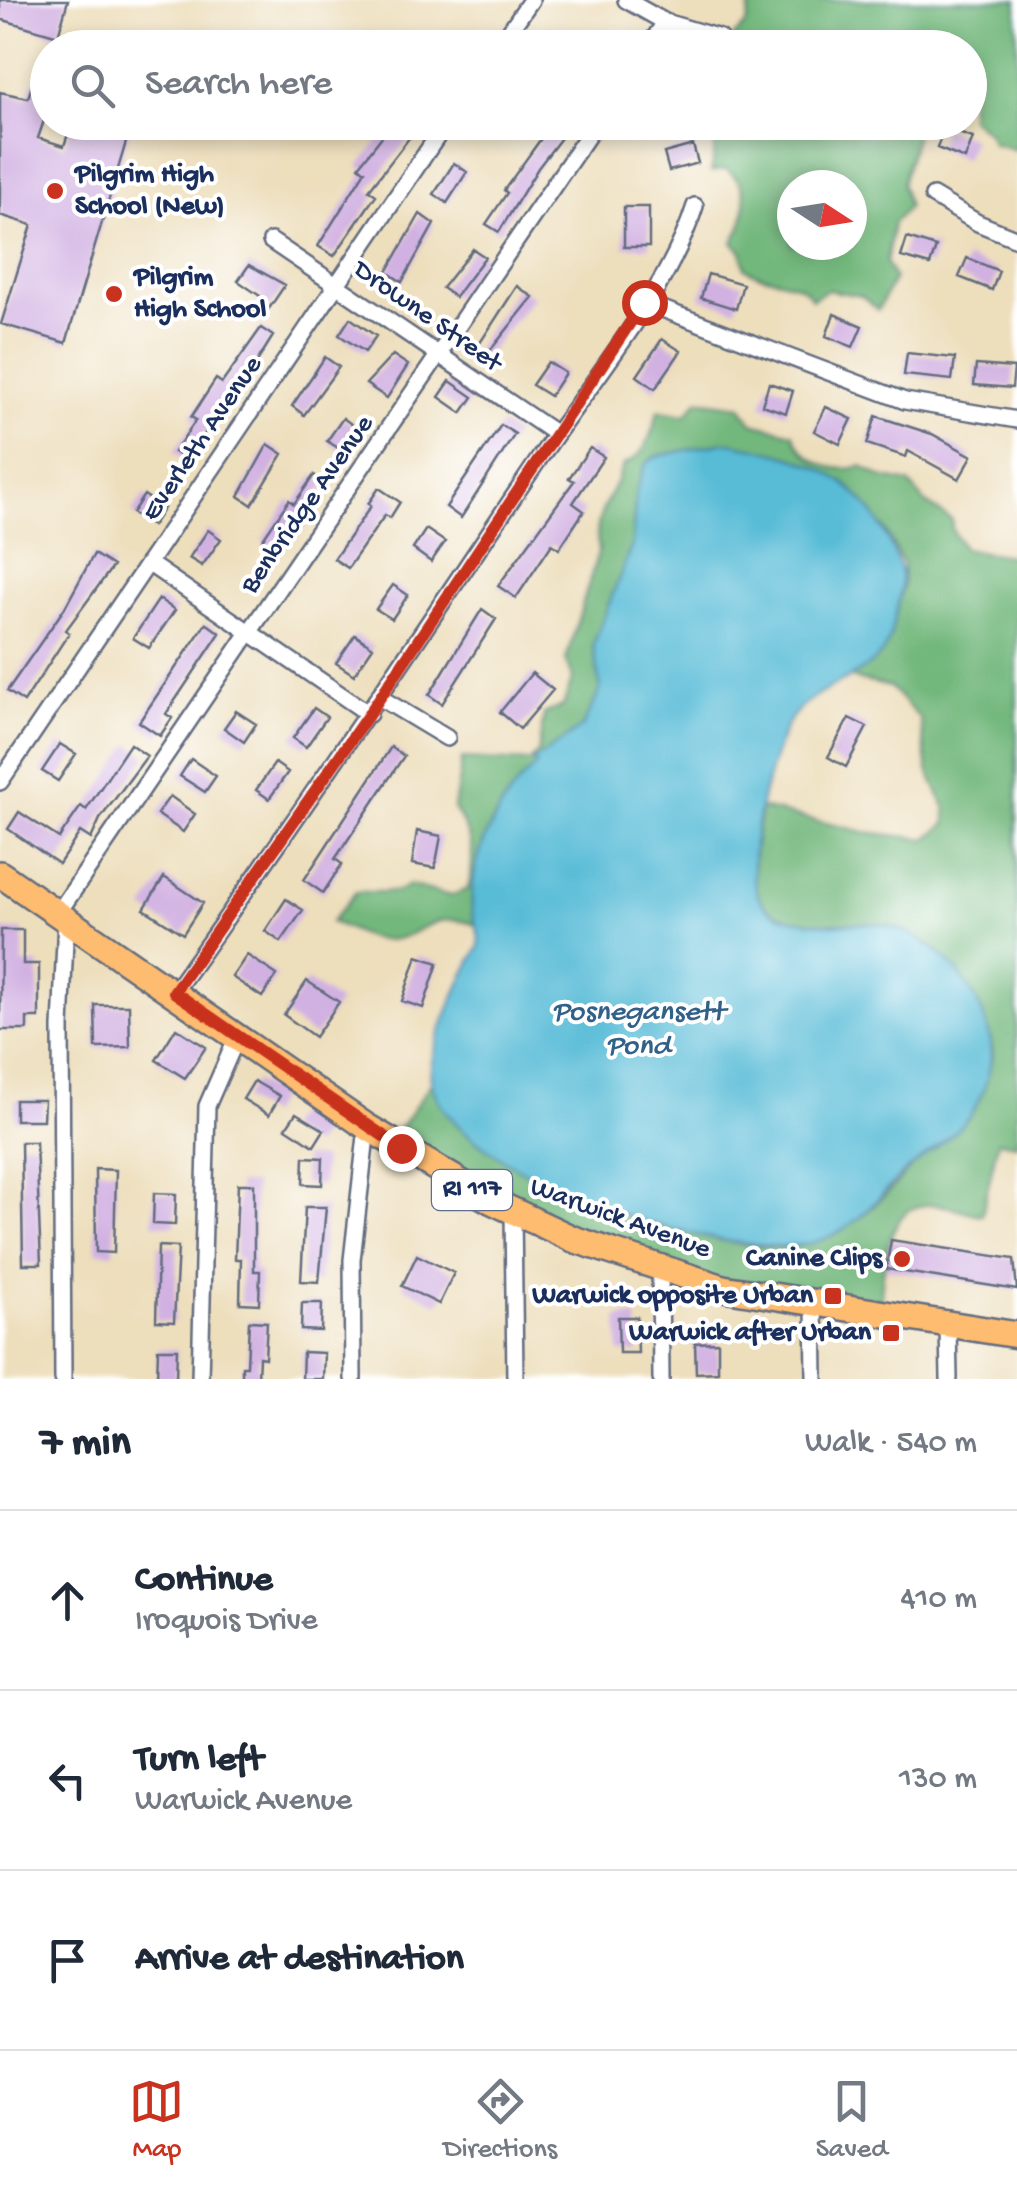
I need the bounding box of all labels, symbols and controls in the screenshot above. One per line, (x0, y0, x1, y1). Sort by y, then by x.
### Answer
search box (30, 30, 987, 140)
icon: search (65, 58, 120, 113)
text: Search here (145, 63, 332, 107)
place label: Pilgrim High School (New) (73, 159, 225, 224)
north arrow (777, 170, 867, 260)
marker: Pilgrim High School (New) (44, 180, 66, 202)
street label: Drowne Street (345, 253, 510, 382)
place label: Pilgrim High School (132, 262, 266, 327)
route start (622, 280, 668, 326)
marker: Pilgrim High School (103, 283, 125, 305)
street label: Everleth Avenue (136, 350, 271, 528)
street label: Benbridge Avenue (234, 409, 382, 601)
water label: Posnegansett Pond (552, 996, 729, 1065)
route end (379, 1126, 425, 1172)
road number: RI 117 (432, 1170, 512, 1210)
street label: Warwick Avenue (525, 1171, 715, 1267)
place label: Canine Clips (746, 1243, 884, 1276)
marker: Canine Clips (891, 1248, 913, 1270)
place label: Warwick opposite Urban (531, 1280, 814, 1313)
marker: Warwick opposite Urban (822, 1285, 844, 1307)
place label: Warwick after Urban (628, 1317, 872, 1350)
marker: Warwick after Urban (880, 1322, 902, 1344)
text: 7 min (40, 1420, 131, 1469)
text: Walk · 540 m (805, 1425, 977, 1463)
text: Continue (135, 1559, 273, 1603)
icon: ahead (40, 1573, 95, 1628)
text: 410 m (900, 1581, 977, 1619)
text: Iroquois Drive (135, 1603, 317, 1641)
text: Turn left (135, 1739, 263, 1783)
icon: left (40, 1753, 95, 1808)
text: 130 m (899, 1761, 977, 1799)
text: Warwick Avenue (135, 1783, 352, 1821)
icon: arrive (40, 1933, 95, 1988)
text: Arrive at destination (135, 1938, 464, 1982)
tab: Map (129, 2074, 184, 2167)
tab: Directions (443, 2074, 557, 2167)
tab: Saved (816, 2074, 888, 2167)

